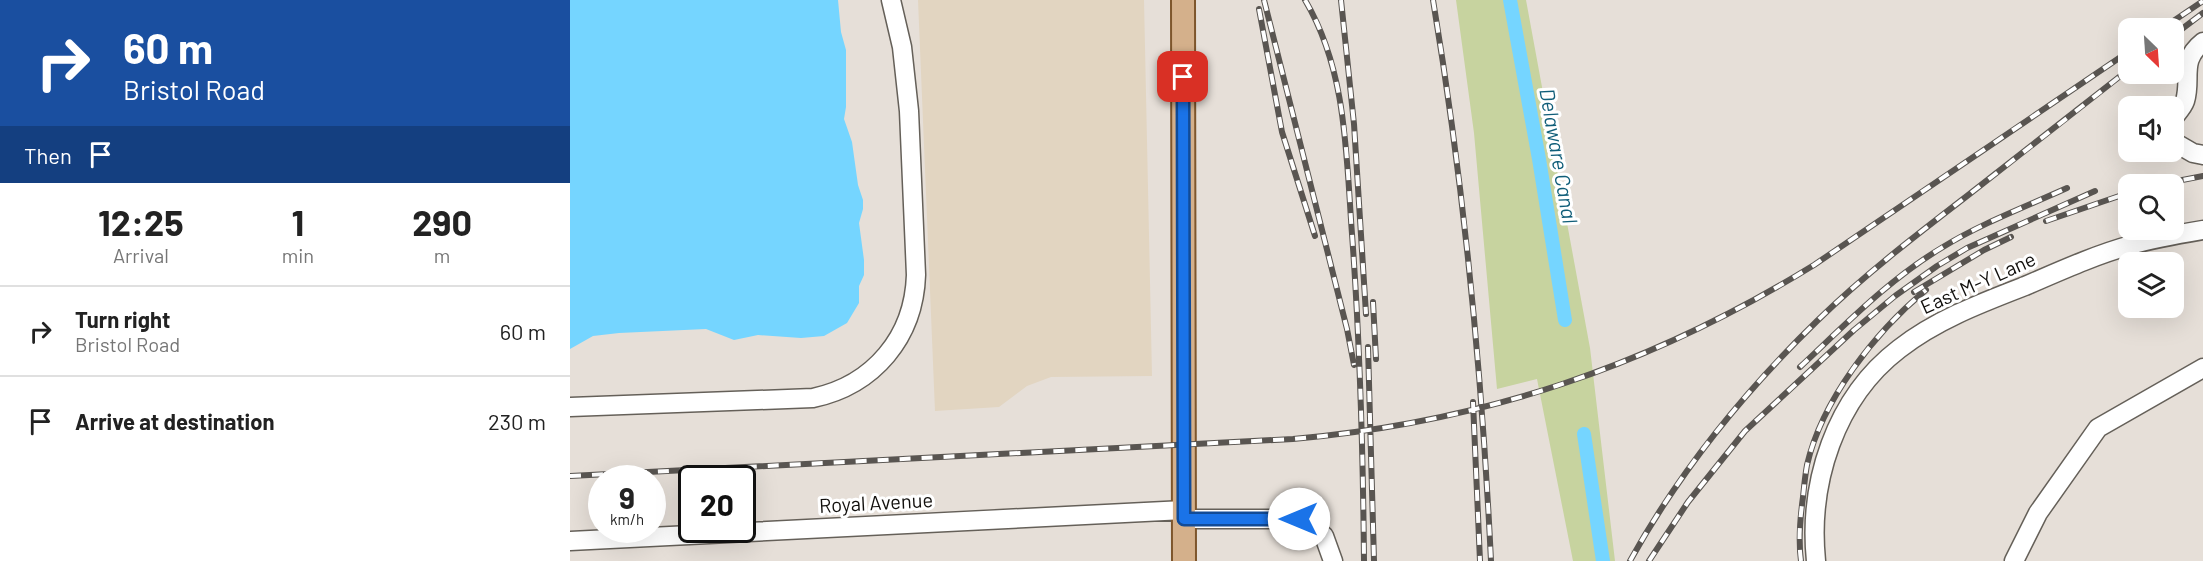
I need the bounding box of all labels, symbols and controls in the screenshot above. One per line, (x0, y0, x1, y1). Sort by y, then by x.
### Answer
north arrow (2118, 18, 2184, 84)
map controls (2118, 18, 2184, 318)
text: 60 m (123, 22, 213, 72)
icon: right (24, 24, 102, 102)
pin (1157, 51, 1208, 102)
icon: arrive (1166, 60, 1199, 93)
text: Bristol Road (123, 73, 265, 105)
water label: Delaware Canal (1535, 86, 1584, 226)
button: sound (2118, 96, 2184, 162)
icon: arrive (84, 138, 117, 171)
text: Then (24, 142, 72, 168)
button: search (2118, 174, 2184, 240)
text: 12:25 (98, 200, 184, 243)
text: 1 (292, 200, 304, 243)
text: 290 (412, 200, 472, 243)
text: Arrival (113, 243, 169, 267)
text: min (282, 243, 314, 267)
text: m (434, 243, 450, 267)
street label: East M-Y Lane (1916, 246, 2039, 318)
button: layers (2118, 252, 2184, 318)
text: Turn right (75, 306, 170, 332)
icon: right (24, 315, 57, 348)
text: 60 m (500, 318, 546, 344)
text: Bristol Road (75, 332, 180, 356)
icon: arrive (24, 405, 57, 438)
text: Arrive at destination (75, 408, 274, 434)
text: 230 m (488, 408, 546, 434)
speed limit sign: 20 (678, 465, 756, 543)
text: 9 (619, 479, 635, 515)
street label: Royal Avenue (818, 487, 934, 517)
position arrow (1267, 487, 1331, 551)
text: km/h (610, 510, 644, 528)

